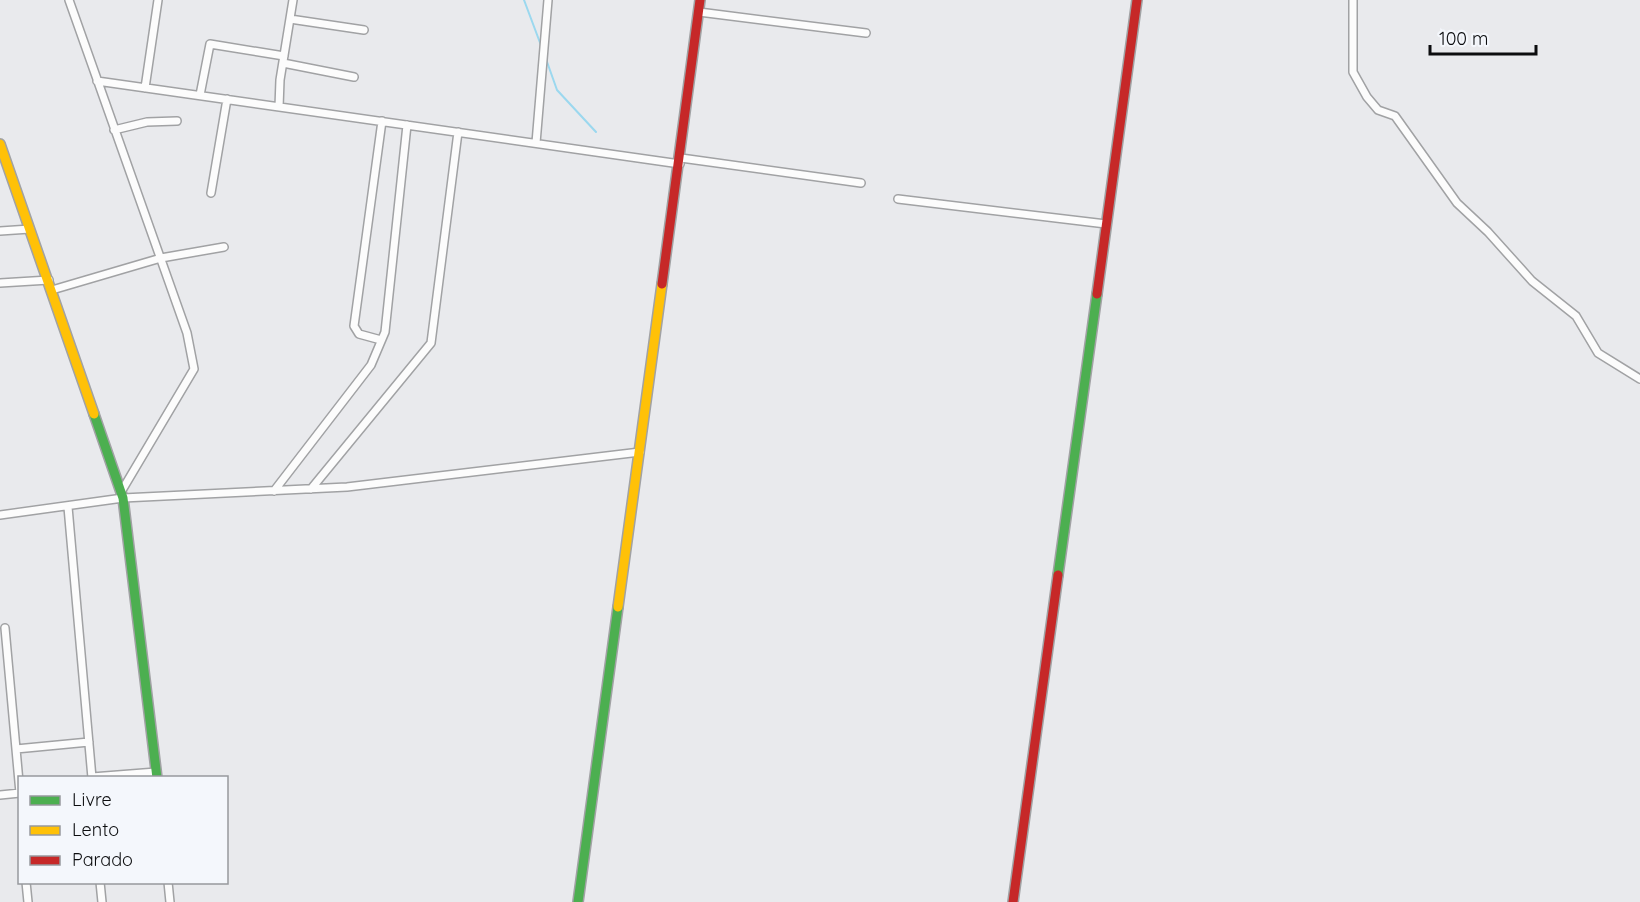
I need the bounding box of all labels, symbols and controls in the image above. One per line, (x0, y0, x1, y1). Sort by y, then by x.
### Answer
scale bar (1430, 18, 1536, 56)
text: 100 m (1439, 27, 1488, 50)
legend (18, 776, 228, 884)
text: Livre (72, 788, 112, 811)
text: Lento (72, 818, 119, 841)
text: Parado (72, 848, 133, 871)

